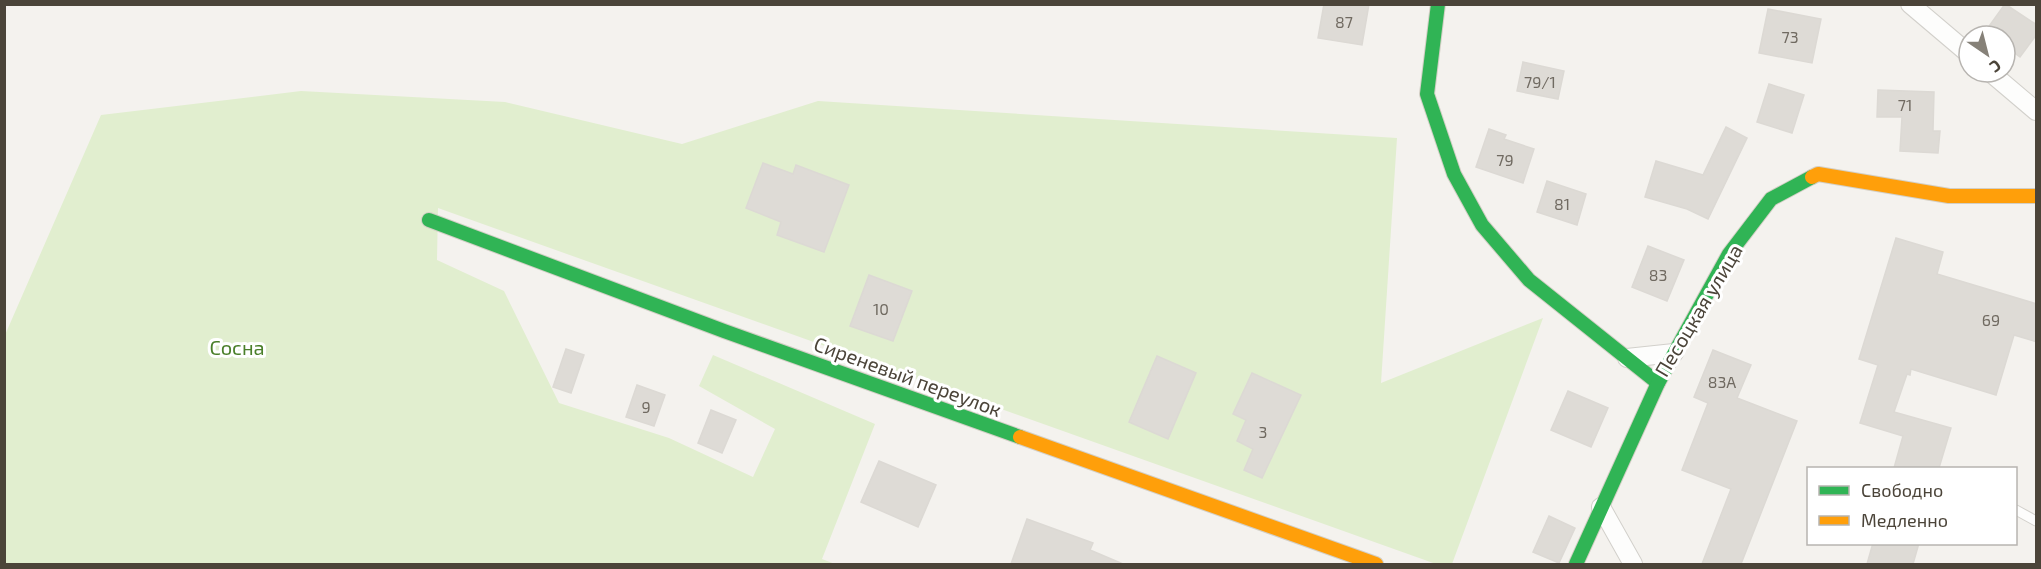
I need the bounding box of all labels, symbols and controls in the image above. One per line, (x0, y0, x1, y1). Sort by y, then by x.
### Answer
house number: 87 (1335, 12, 1353, 31)
north arrow (1957, 24, 2017, 84)
house number: 73 (1781, 27, 1799, 46)
text: С (1987, 56, 2005, 77)
house number: 79/1 (1524, 72, 1556, 91)
house number: 71 (1898, 95, 1912, 114)
house number: 79 (1496, 150, 1514, 169)
house number: 81 (1554, 194, 1570, 213)
street label: Песоцкая улица (1649, 239, 1748, 381)
house number: 83 (1649, 265, 1667, 284)
house number: 10 (873, 299, 889, 318)
house number: 69 (1982, 310, 2000, 329)
street label: Сиреневый переулок (811, 331, 1005, 422)
park label: Сосна (209, 335, 265, 359)
house number: 83А (1708, 372, 1736, 391)
house number: 9 (641, 397, 651, 416)
house number: 3 (1259, 422, 1267, 441)
legend (1807, 467, 2017, 545)
text: Свободно (1861, 479, 1943, 501)
text: Медленно (1861, 509, 1948, 531)

